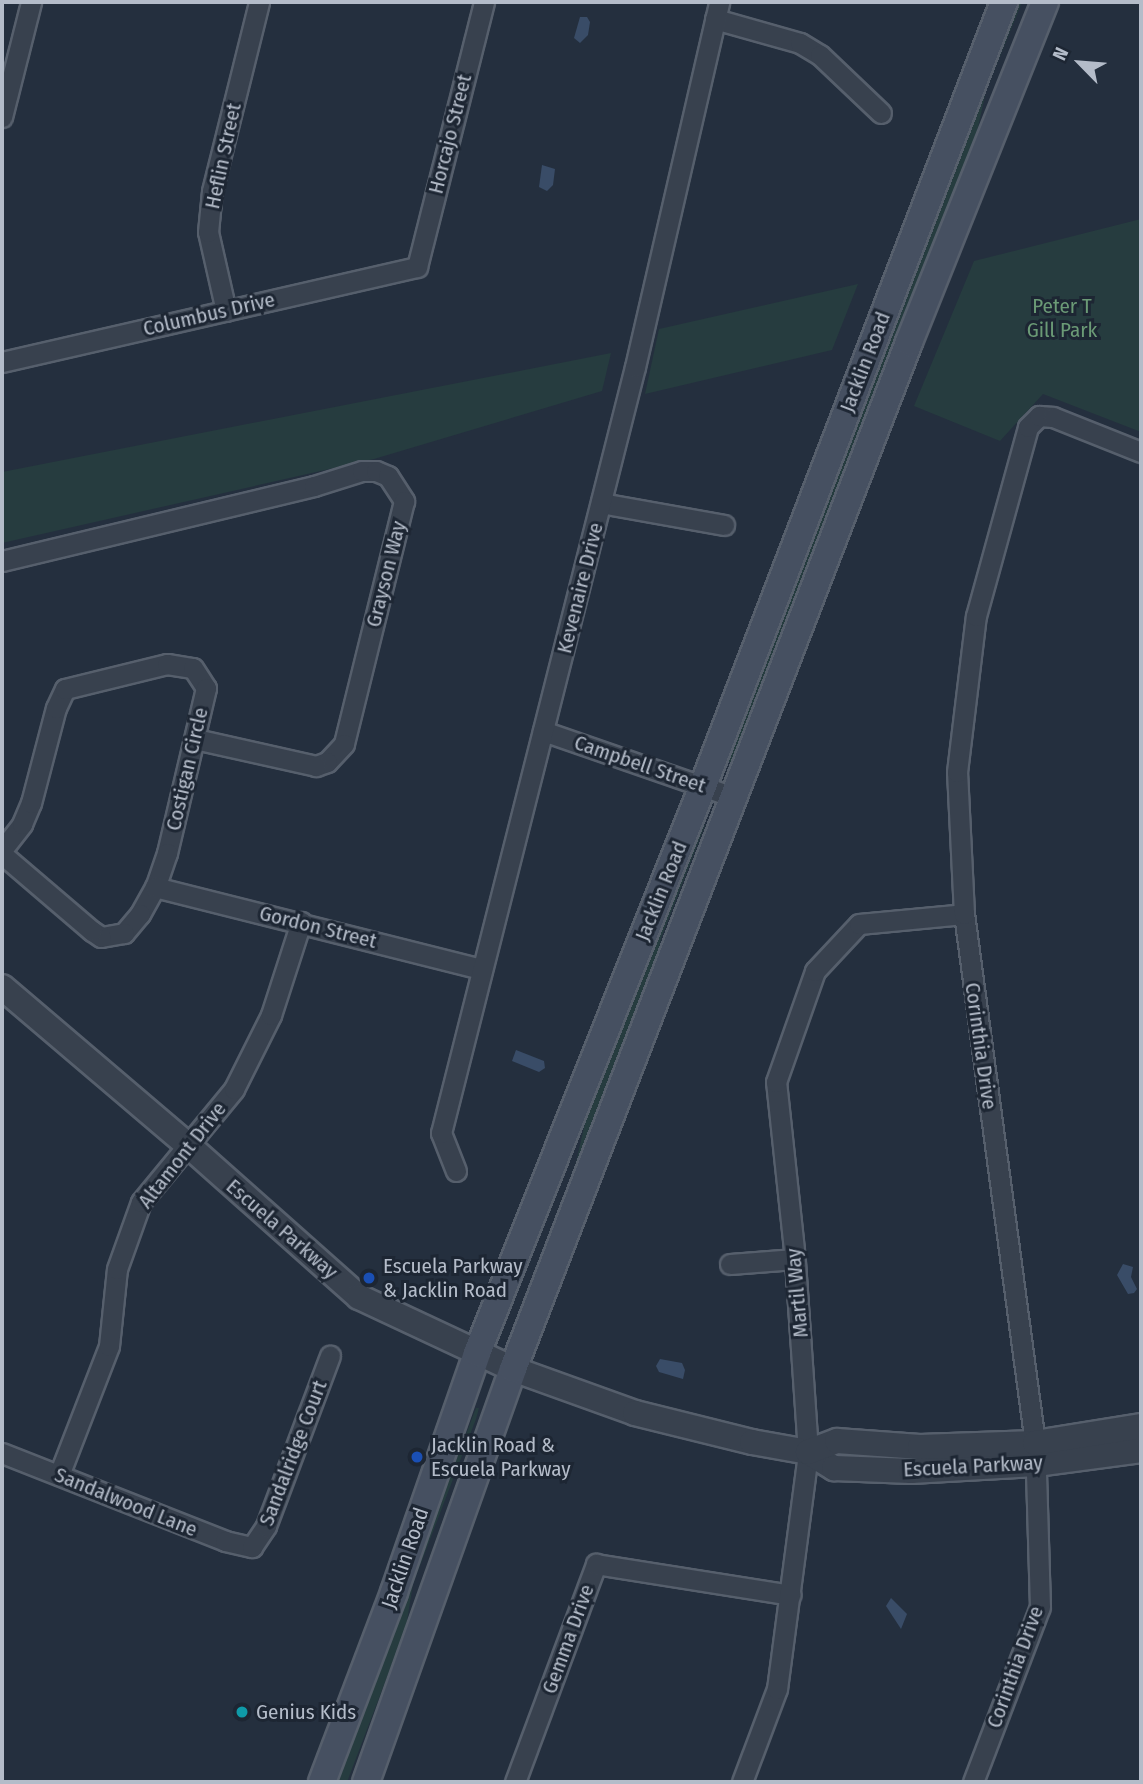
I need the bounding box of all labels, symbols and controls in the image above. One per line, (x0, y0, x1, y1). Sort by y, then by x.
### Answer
north arrow (1045, 28, 1115, 98)
text: N (1048, 44, 1073, 64)
street label: Horcajo Street (423, 72, 477, 196)
street label: Heflin Street (200, 101, 246, 211)
street label: Columbus Drive (141, 287, 277, 341)
park label: Peter T Gill Park (1027, 293, 1097, 343)
street label: Jacklin Road (834, 308, 896, 416)
street label: Grayson Way (361, 518, 411, 630)
street label: Kevenaire Drive (552, 520, 608, 656)
street label: Costigan Circle (161, 705, 213, 833)
street label: Campbell Street (571, 730, 709, 798)
street label: Jacklin Road (630, 838, 692, 944)
street label: Gordon Street (257, 900, 379, 954)
street label: Corinthia Drive (960, 981, 1002, 1111)
street label: Altamont Drive (133, 1097, 231, 1213)
street label: Escuela Parkway (221, 1174, 343, 1284)
street label: Martil Way (781, 1247, 813, 1339)
place label: Escuela Parkway & Jacklin Road (383, 1253, 523, 1303)
marker: Escuela Parkway & Jacklin Road (361, 1270, 377, 1286)
street label: Sandalridge Court (254, 1377, 332, 1529)
place label: Jacklin Road & Escuela Parkway (431, 1432, 571, 1482)
marker: Jacklin Road & Escuela Parkway (409, 1449, 425, 1465)
street label: Escuela Parkway (903, 1450, 1043, 1482)
street label: Sandalwood Lane (51, 1462, 201, 1542)
street label: Jacklin Road (376, 1504, 434, 1612)
street label: Gemma Drive (537, 1581, 599, 1697)
street label: Corinthia Drive (981, 1603, 1049, 1731)
place label: Genius Kids (256, 1699, 356, 1725)
marker: Genius Kids (234, 1704, 250, 1720)

